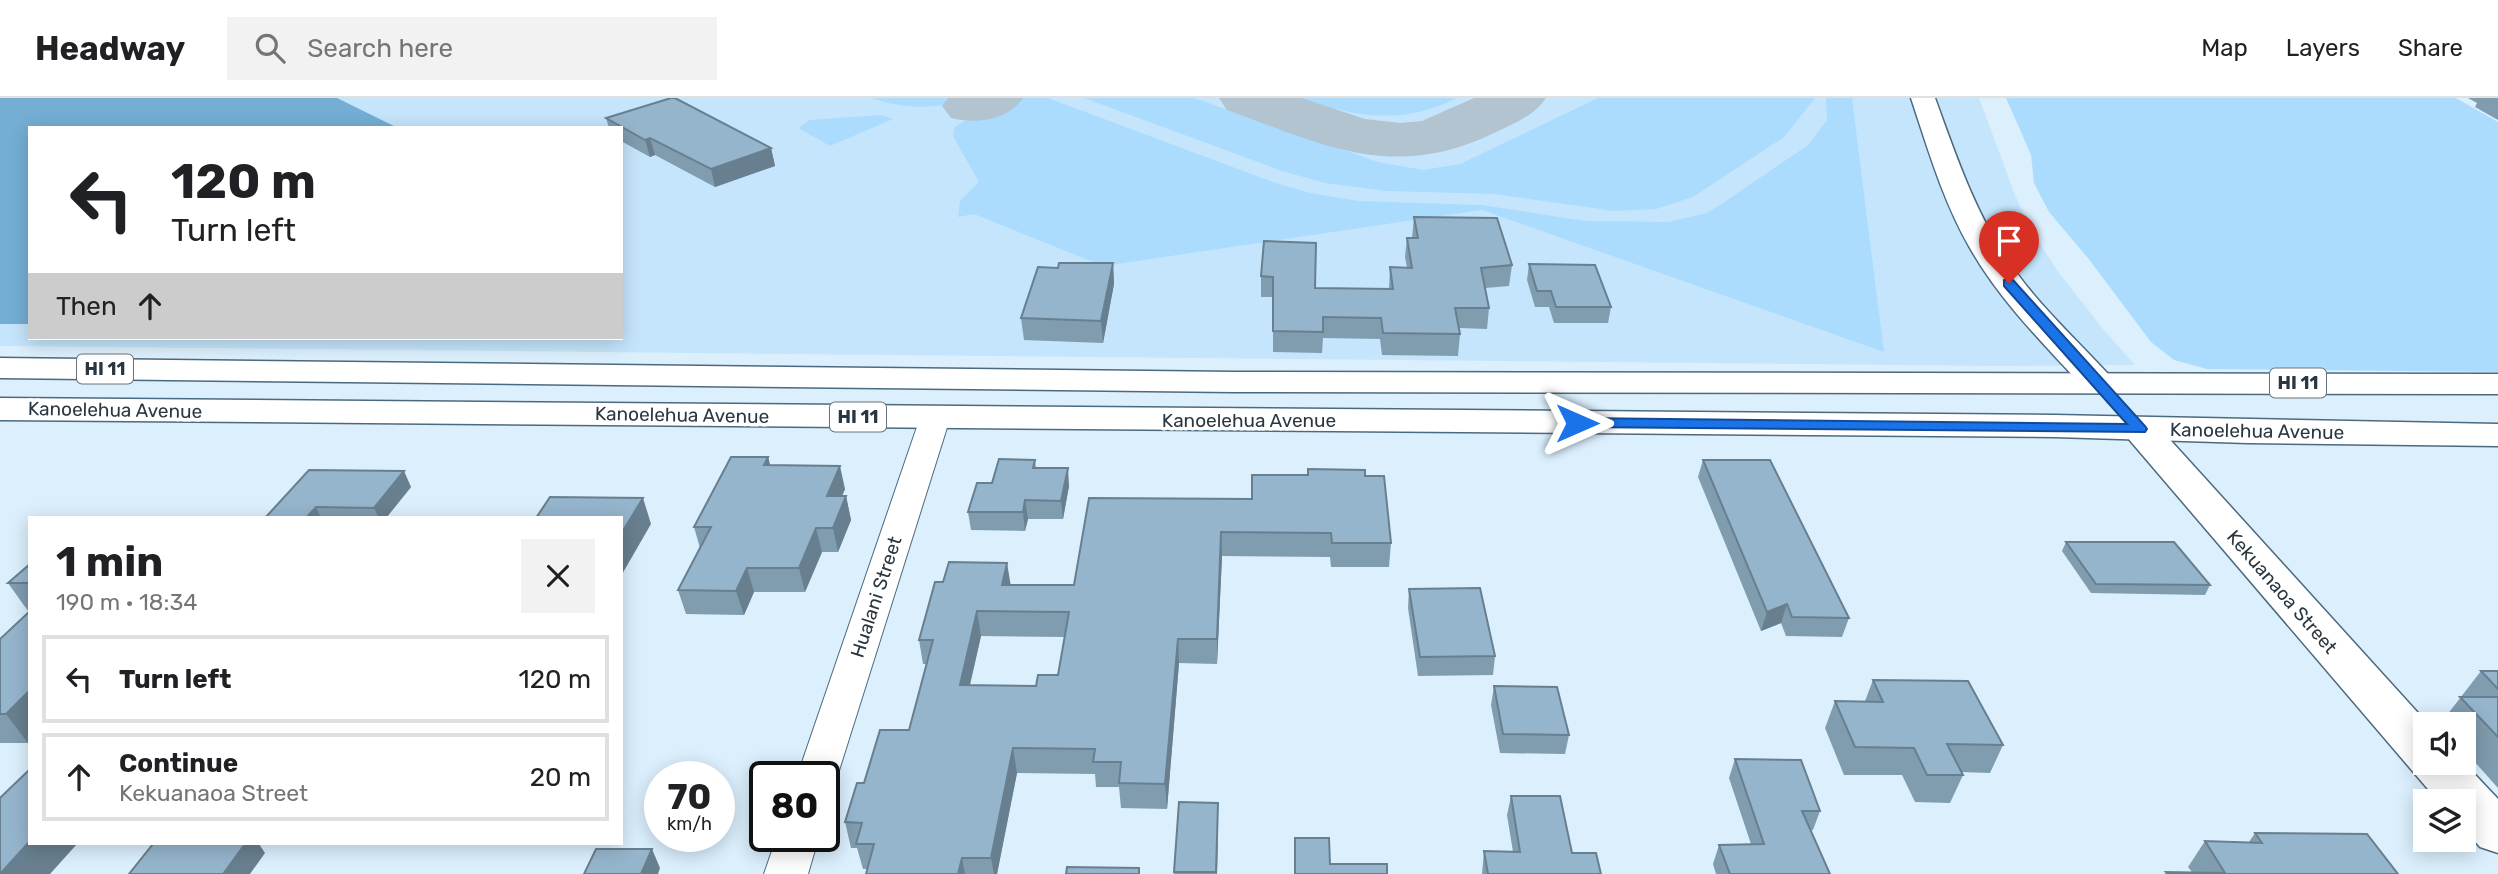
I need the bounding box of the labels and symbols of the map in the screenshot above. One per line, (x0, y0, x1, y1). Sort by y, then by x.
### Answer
pin (1979, 211, 2039, 283)
road number: HI 11 (77, 354, 133, 384)
road number: HI 11 (2270, 368, 2326, 398)
position arrow (1540, 386, 1614, 460)
street label: Kanoelehua Avenue (28, 397, 202, 423)
street label: Kanoelehua Avenue (595, 402, 769, 428)
road number: HI 11 (830, 402, 886, 432)
street label: Kanoelehua Avenue (1162, 409, 1336, 432)
street label: Kanoelehua Avenue (2170, 418, 2344, 444)
street label: Kekuanaoa Street (2222, 526, 2342, 659)
street label: Hualani Street (846, 533, 907, 661)
speed limit sign: 80 (749, 761, 840, 852)

